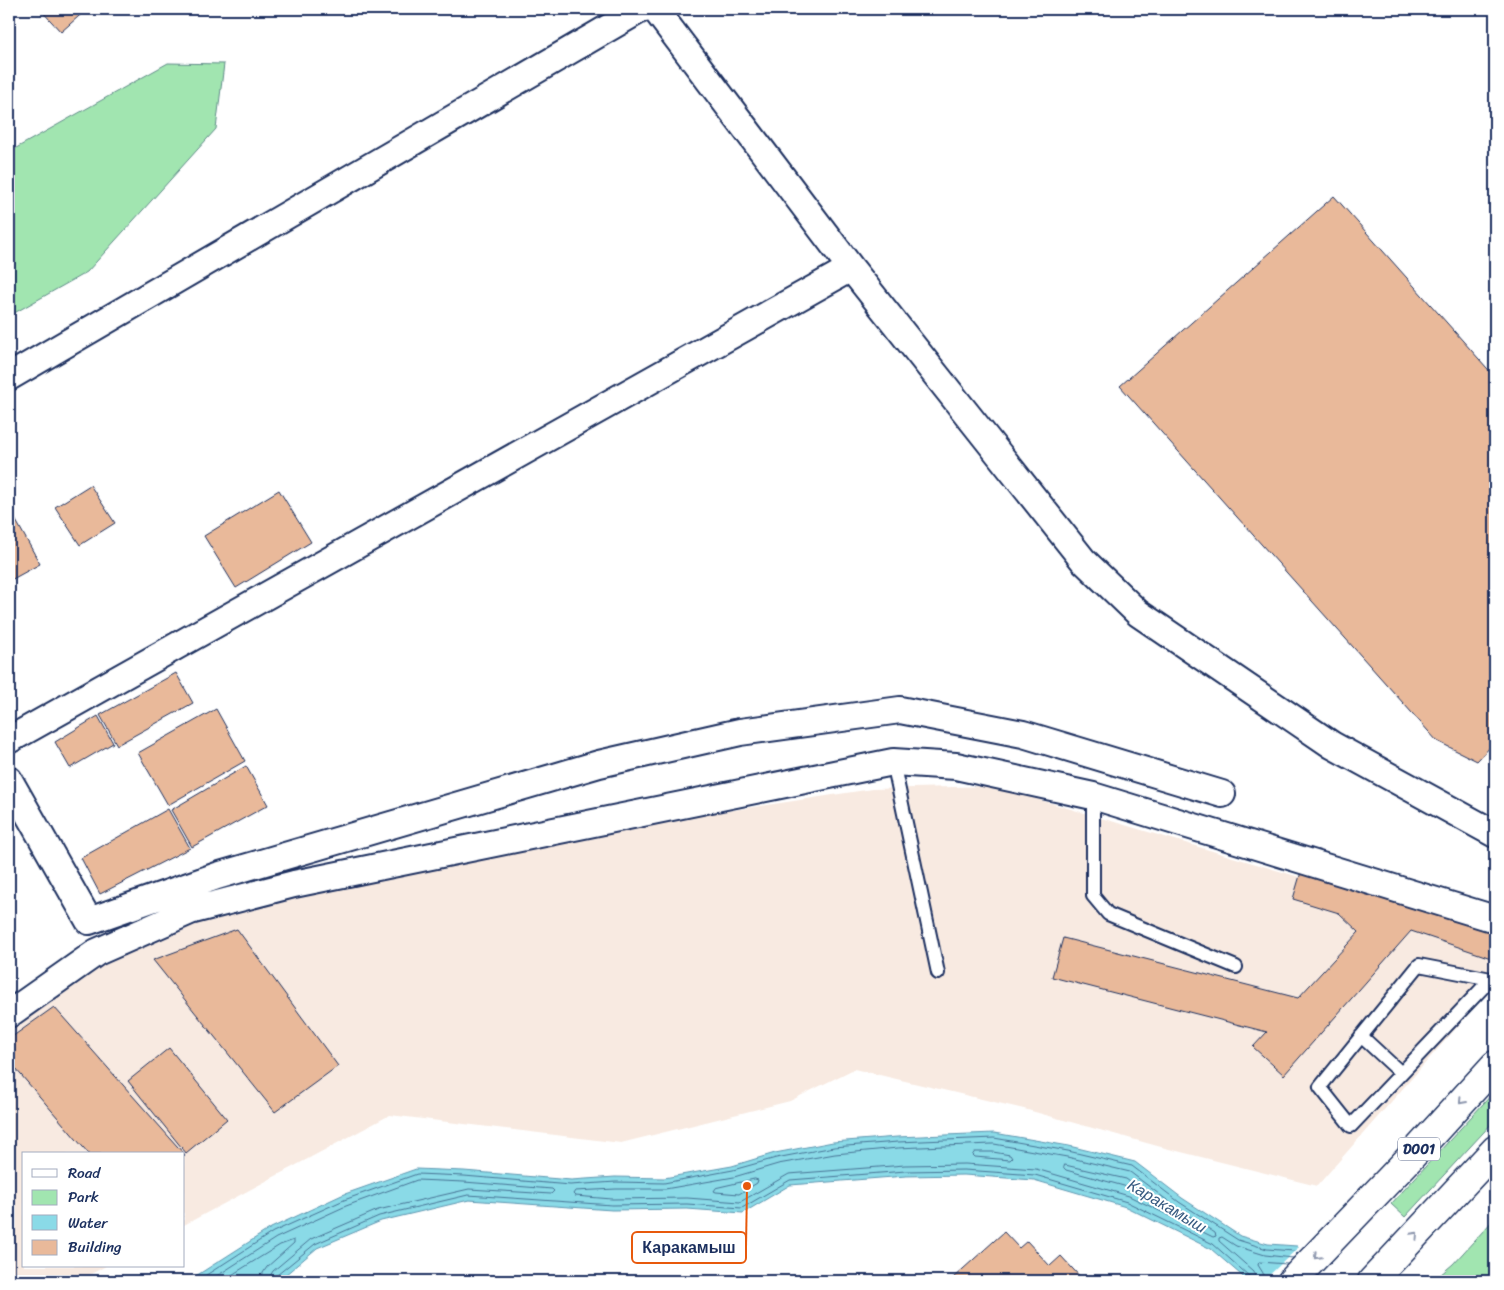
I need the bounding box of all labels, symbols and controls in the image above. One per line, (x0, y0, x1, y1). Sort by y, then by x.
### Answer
one-way arrow (1459, 1096, 1468, 1105)
road number: D001 (1398, 1138, 1440, 1160)
legend (22, 1152, 185, 1268)
text: Road (68, 1160, 101, 1186)
water label: Каракамыш (1122, 1171, 1212, 1241)
text: Park (68, 1184, 99, 1210)
text: Water (68, 1210, 108, 1236)
one-way arrow (1409, 1231, 1418, 1240)
callout: Каракамыш (632, 1232, 746, 1263)
text: Каракамыш (642, 1233, 736, 1262)
text: Building (68, 1234, 122, 1260)
one-way arrow (1314, 1250, 1323, 1259)

